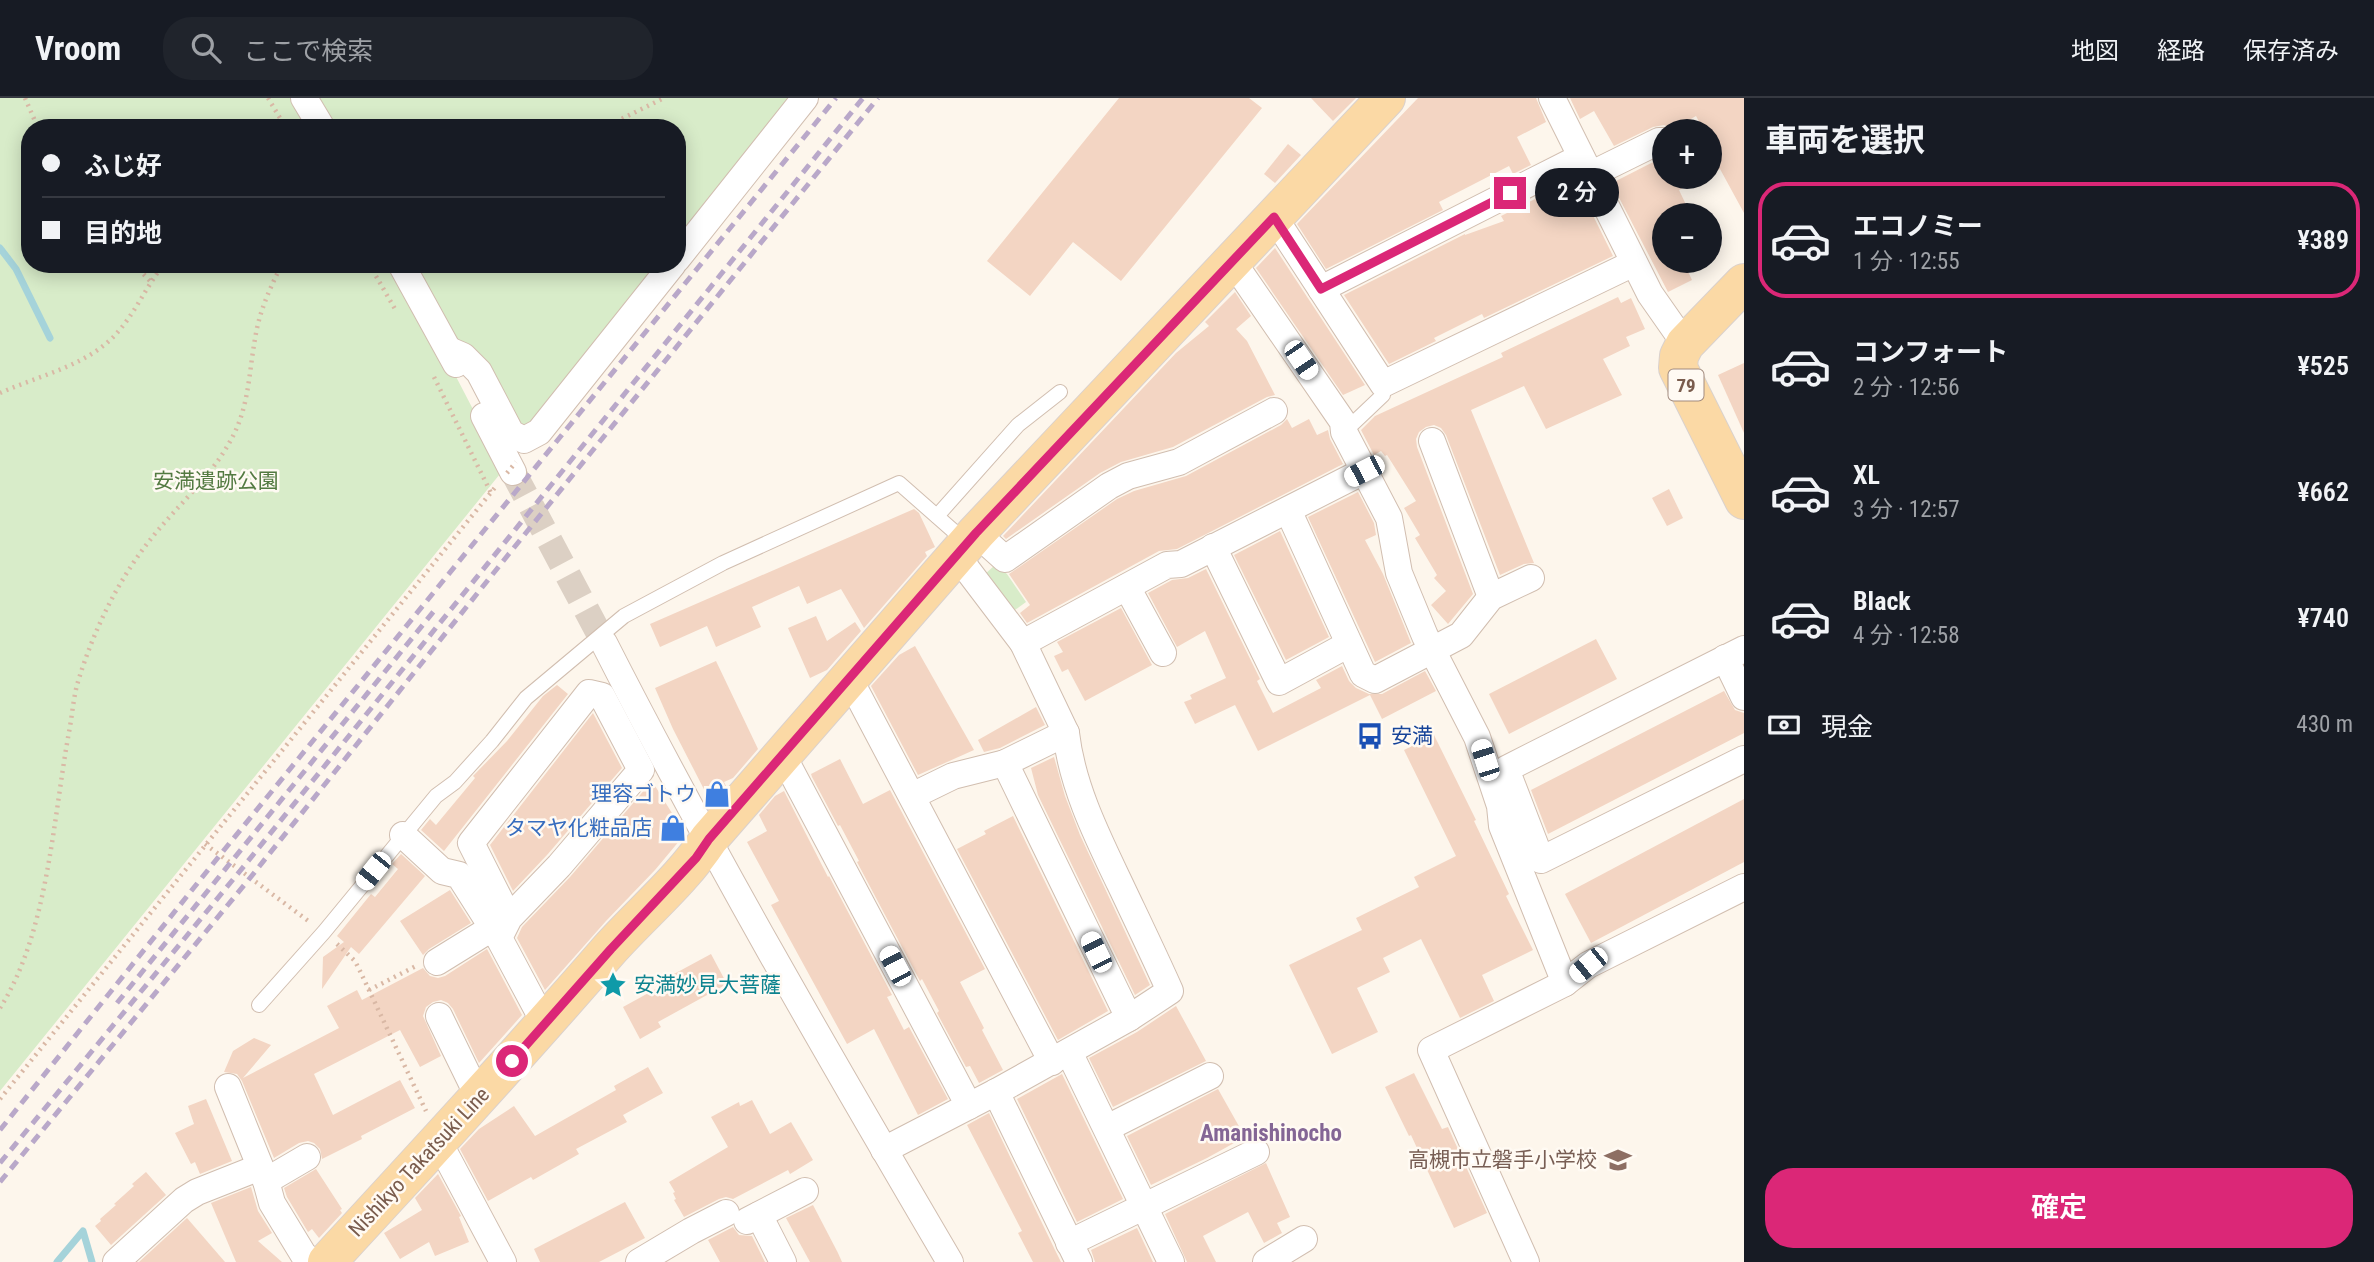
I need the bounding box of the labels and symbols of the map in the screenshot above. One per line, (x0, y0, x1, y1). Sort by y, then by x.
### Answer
callout: 2 分 (1534, 168, 1618, 217)
route end (1494, 177, 1526, 209)
car (1281, 337, 1322, 383)
road number: 79 (1668, 370, 1704, 400)
car (1341, 452, 1388, 490)
park label: 安満遺跡公園 (153, 469, 279, 493)
bus stop icon: 安満 (1355, 721, 1385, 751)
place label: 安満 (1391, 724, 1433, 748)
car (1469, 737, 1502, 783)
shop icon: 理容ゴトウ (702, 779, 732, 809)
place label: 理容ゴトウ (591, 782, 696, 806)
shop icon: タマヤ化粧品店 (658, 813, 688, 843)
place label: タマヤ化粧品店 (505, 816, 652, 840)
car (352, 848, 395, 894)
car (1078, 929, 1115, 975)
car (876, 943, 915, 989)
car (1566, 944, 1611, 986)
place icon: 安満妙見大菩薩 (598, 970, 628, 1000)
place label: 安満妙見大菩薩 (634, 973, 781, 997)
route start (496, 1045, 528, 1077)
street label: Nishikyo Takatsuki Line (344, 1083, 494, 1241)
district label: Amanishinocho (1200, 1120, 1342, 1147)
school or university icon: 高槻市立磐手小学校 (1603, 1145, 1633, 1175)
place label: 高槻市立磐手小学校 (1408, 1148, 1597, 1172)

